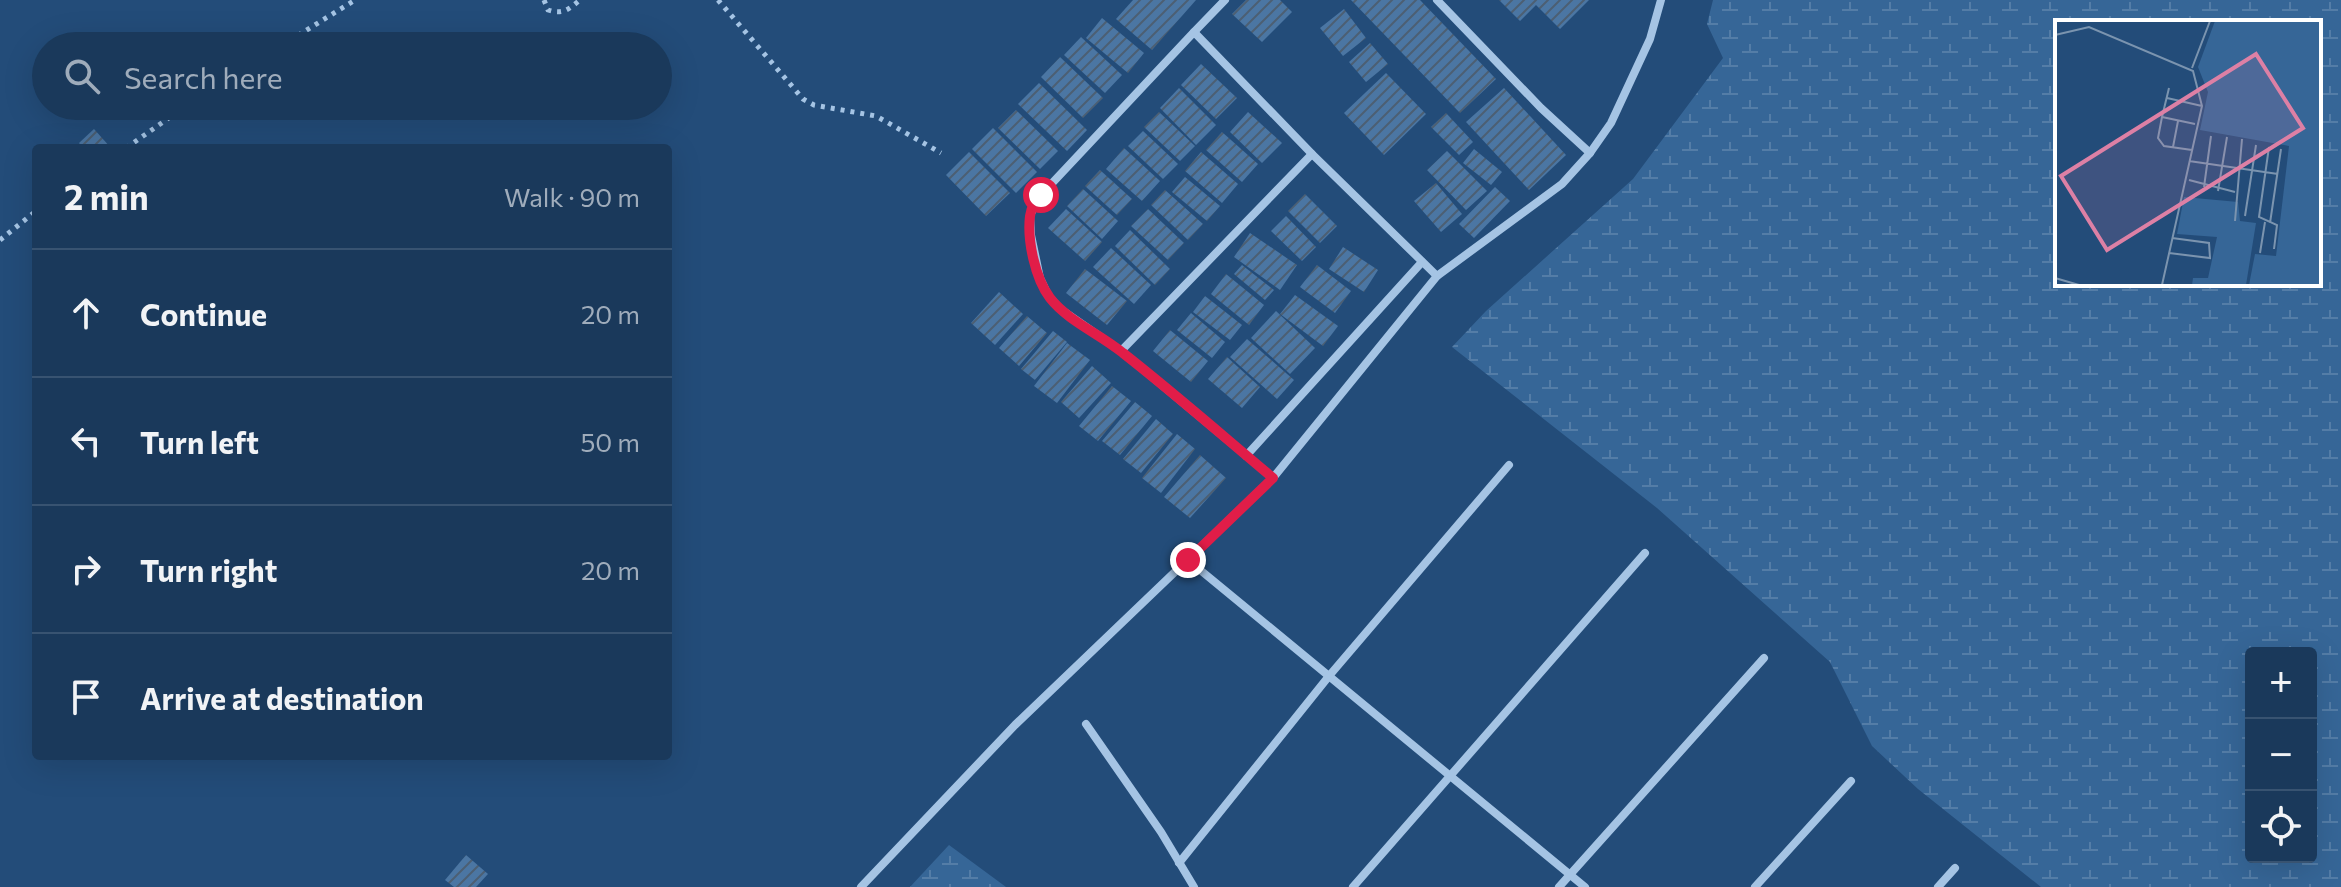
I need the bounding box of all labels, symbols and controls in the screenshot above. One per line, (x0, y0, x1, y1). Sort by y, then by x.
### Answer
inset map (2055, 20, 2321, 286)
search box (32, 32, 672, 120)
icon: search (60, 54, 104, 98)
text: Search here (124, 58, 283, 95)
text: 2 min (64, 175, 149, 217)
route start (1023, 177, 1059, 213)
text: Walk · 90 m (504, 181, 640, 212)
icon: ahead (64, 291, 108, 335)
text: Continue (140, 295, 267, 332)
text: 20 m (581, 298, 640, 329)
icon: left (64, 419, 108, 463)
text: Turn left (140, 423, 259, 460)
text: 50 m (580, 426, 640, 457)
route end (1170, 542, 1206, 578)
icon: right (64, 547, 108, 591)
text: Turn right (140, 551, 277, 588)
text: 20 m (581, 554, 640, 585)
map controls (2245, 647, 2317, 863)
button: + (2245, 647, 2317, 719)
icon: arrive (64, 675, 108, 719)
text: Arrive at destination (140, 679, 424, 716)
button: − (2245, 719, 2317, 791)
button: locate (2245, 791, 2317, 863)

